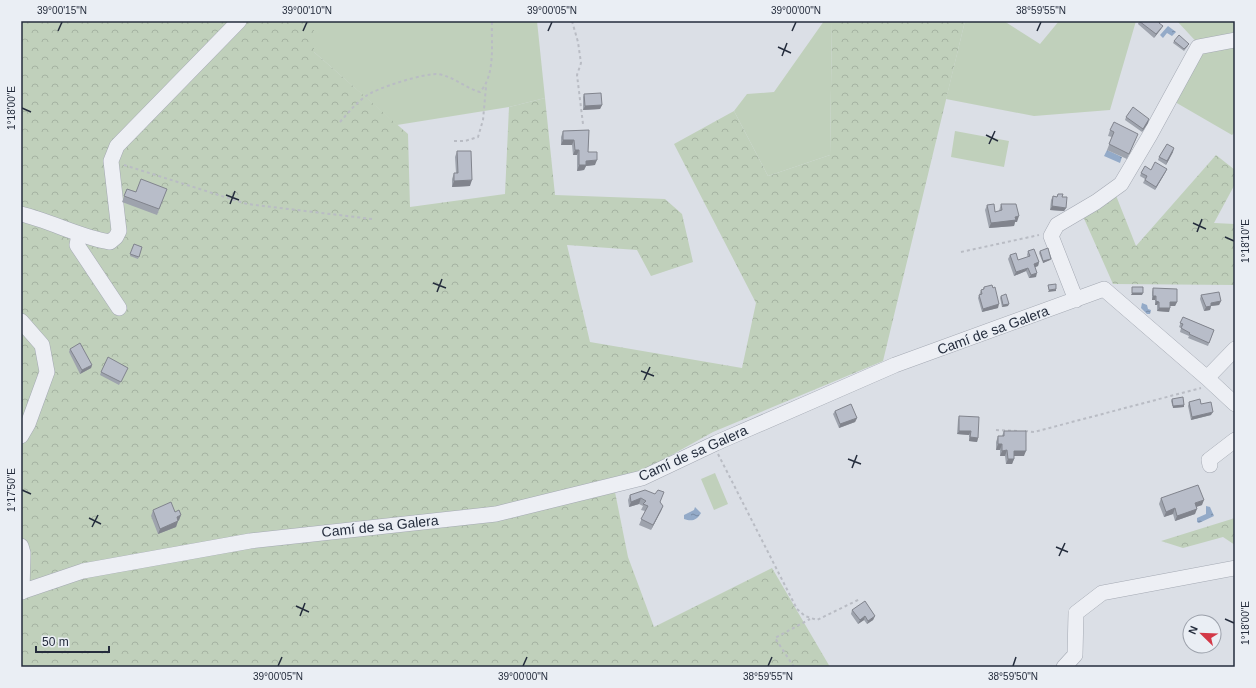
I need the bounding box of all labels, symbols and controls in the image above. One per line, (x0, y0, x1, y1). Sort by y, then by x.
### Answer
text: 39°00'15"N (37, 5, 87, 16)
text: 39°00'10"N (282, 5, 332, 16)
text: 39°00'05"N (527, 5, 577, 16)
text: 39°00'00"N (771, 5, 821, 16)
text: 38°59'55"N (1016, 5, 1066, 16)
text: 1°18'00"E (6, 86, 17, 130)
text: 1°18'10"E (1240, 219, 1251, 263)
street label: Camí de sa Galera (935, 302, 1051, 358)
street label: Camí de sa Galera (636, 422, 750, 484)
text: 1°17'50"E (6, 468, 17, 512)
street label: Camí de sa Galera (321, 512, 439, 540)
text: 1°18'00"E (1240, 601, 1251, 645)
north arrow (1182, 614, 1222, 654)
text: N (1186, 624, 1200, 636)
scale bar (36, 628, 109, 654)
text: 50 m (42, 635, 69, 649)
text: 39°00'05"N (253, 671, 303, 682)
text: 39°00'00"N (498, 671, 548, 682)
text: 38°59'55"N (743, 671, 793, 682)
text: 38°59'50"N (988, 671, 1038, 682)

